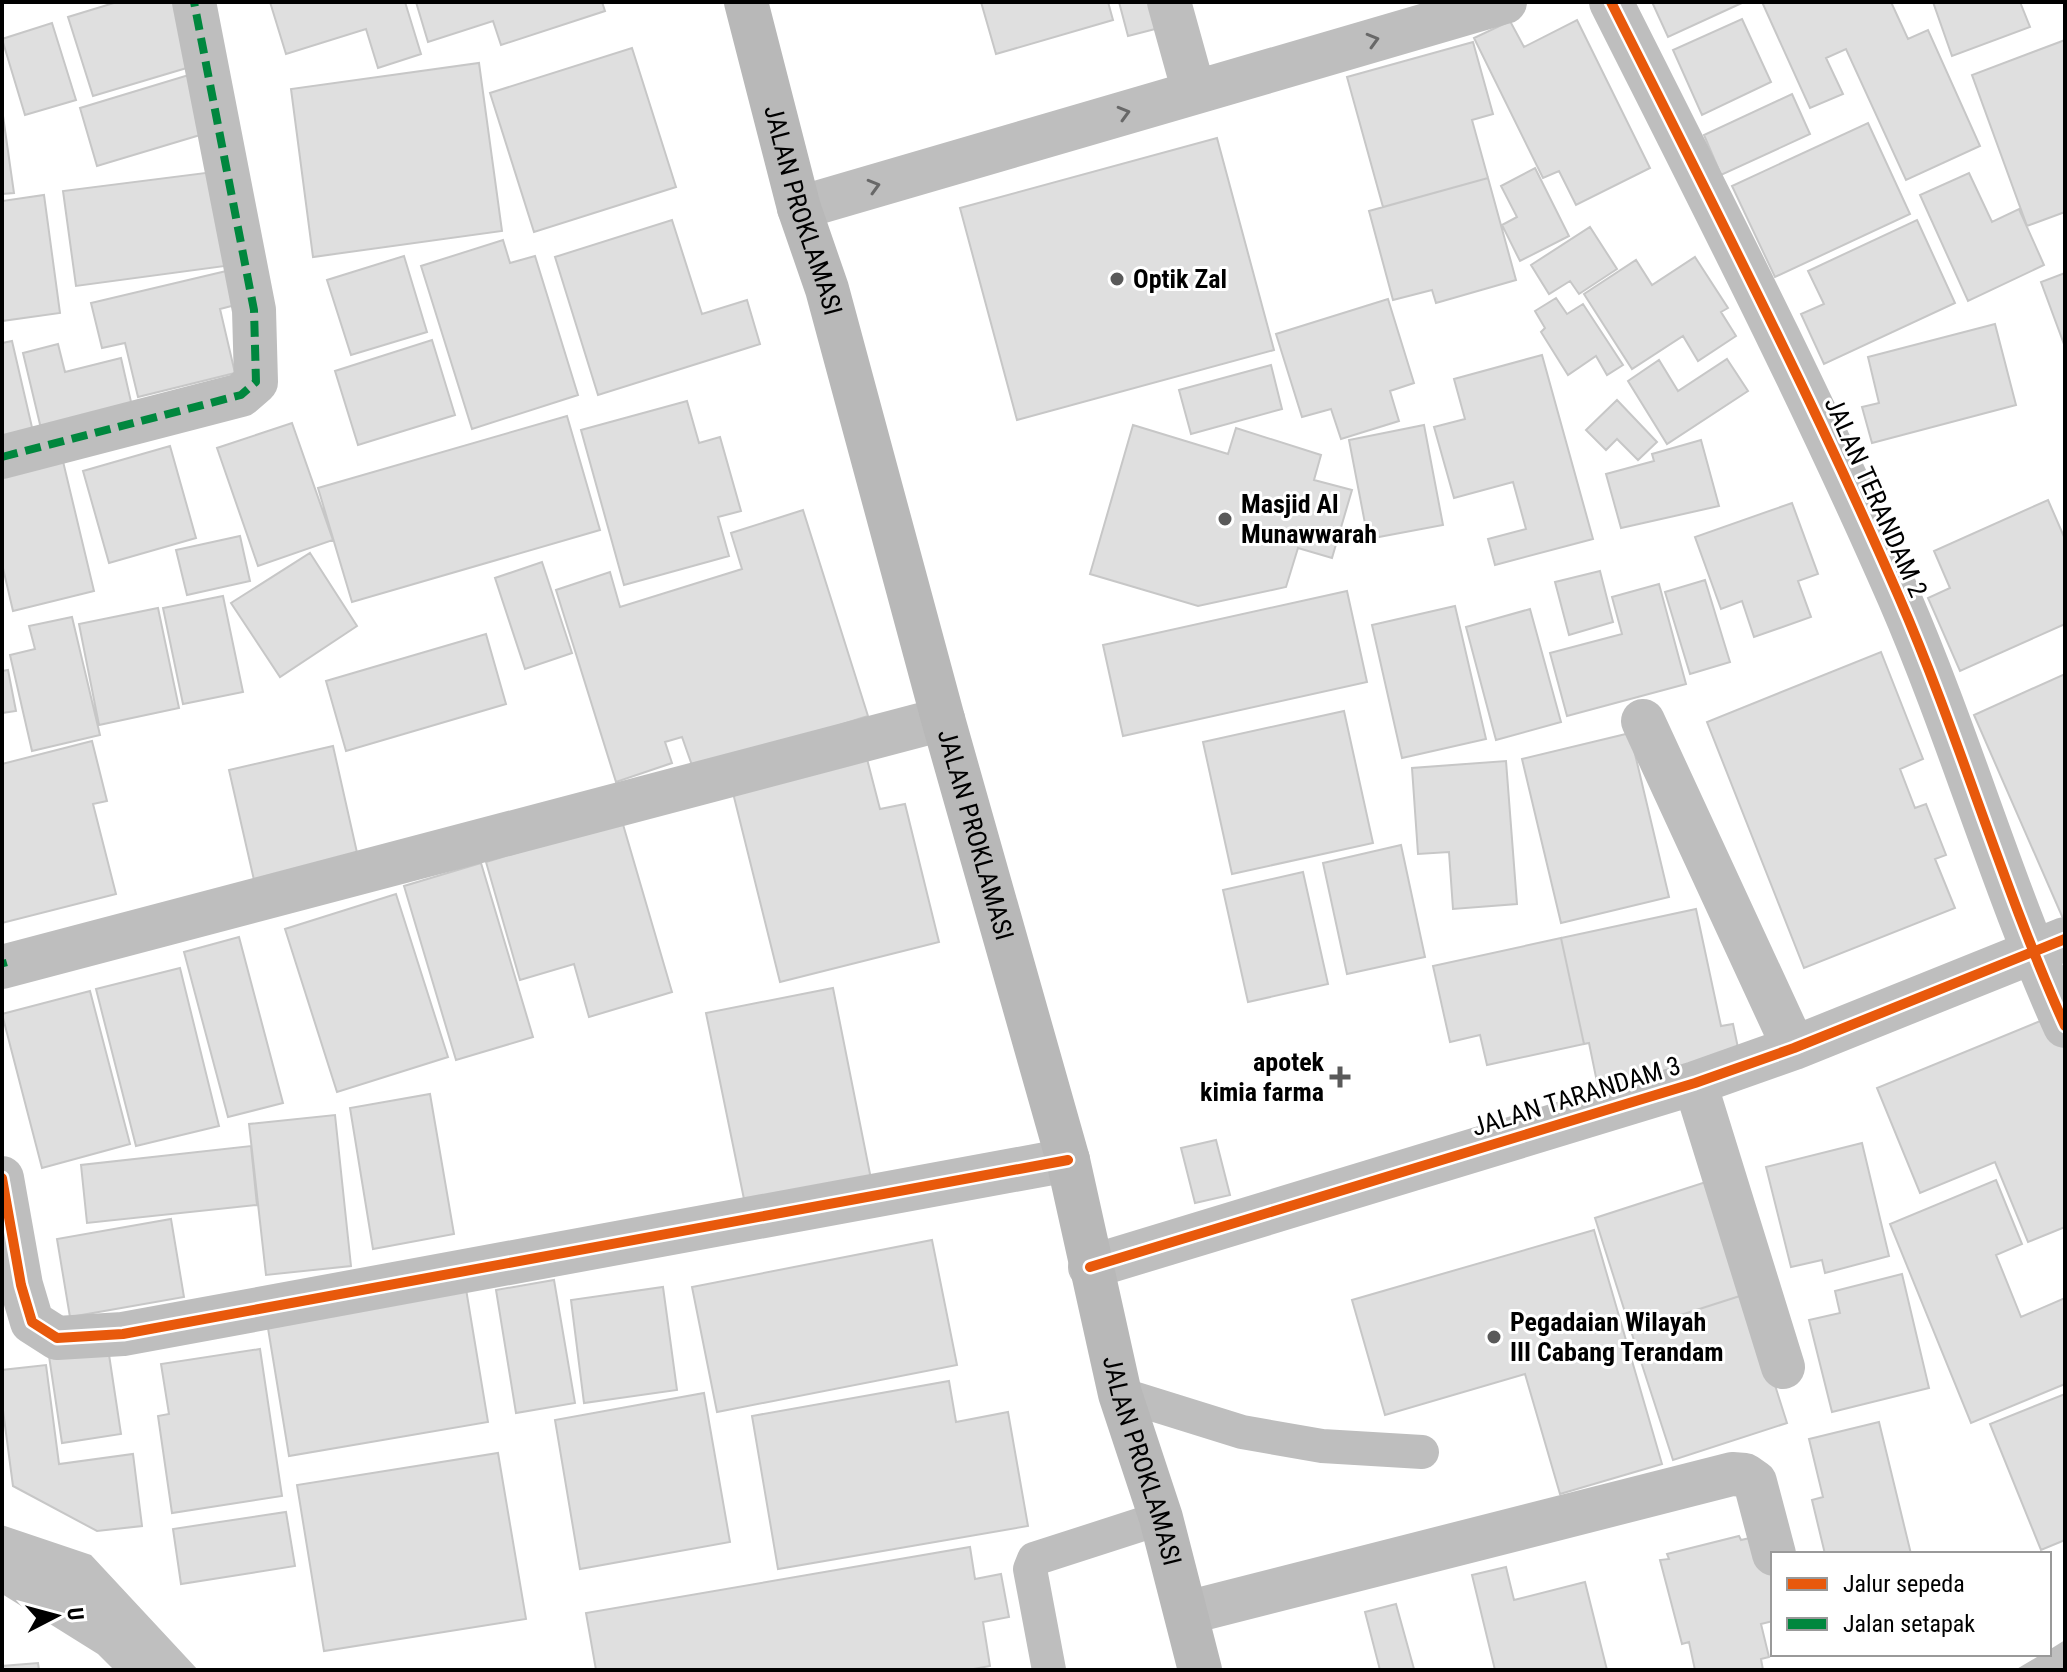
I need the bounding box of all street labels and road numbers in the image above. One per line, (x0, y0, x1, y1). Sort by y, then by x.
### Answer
street label: JALAN PROKLAMASI (758, 102, 848, 318)
street label: JALAN TERANDAM 2 (1818, 392, 1934, 602)
street label: JALAN PROKLAMASI (932, 726, 1020, 943)
street label: JALAN TARANDAM 3 (1468, 1050, 1684, 1142)
street label: JALAN PROKLAMASI (1097, 1353, 1188, 1569)

